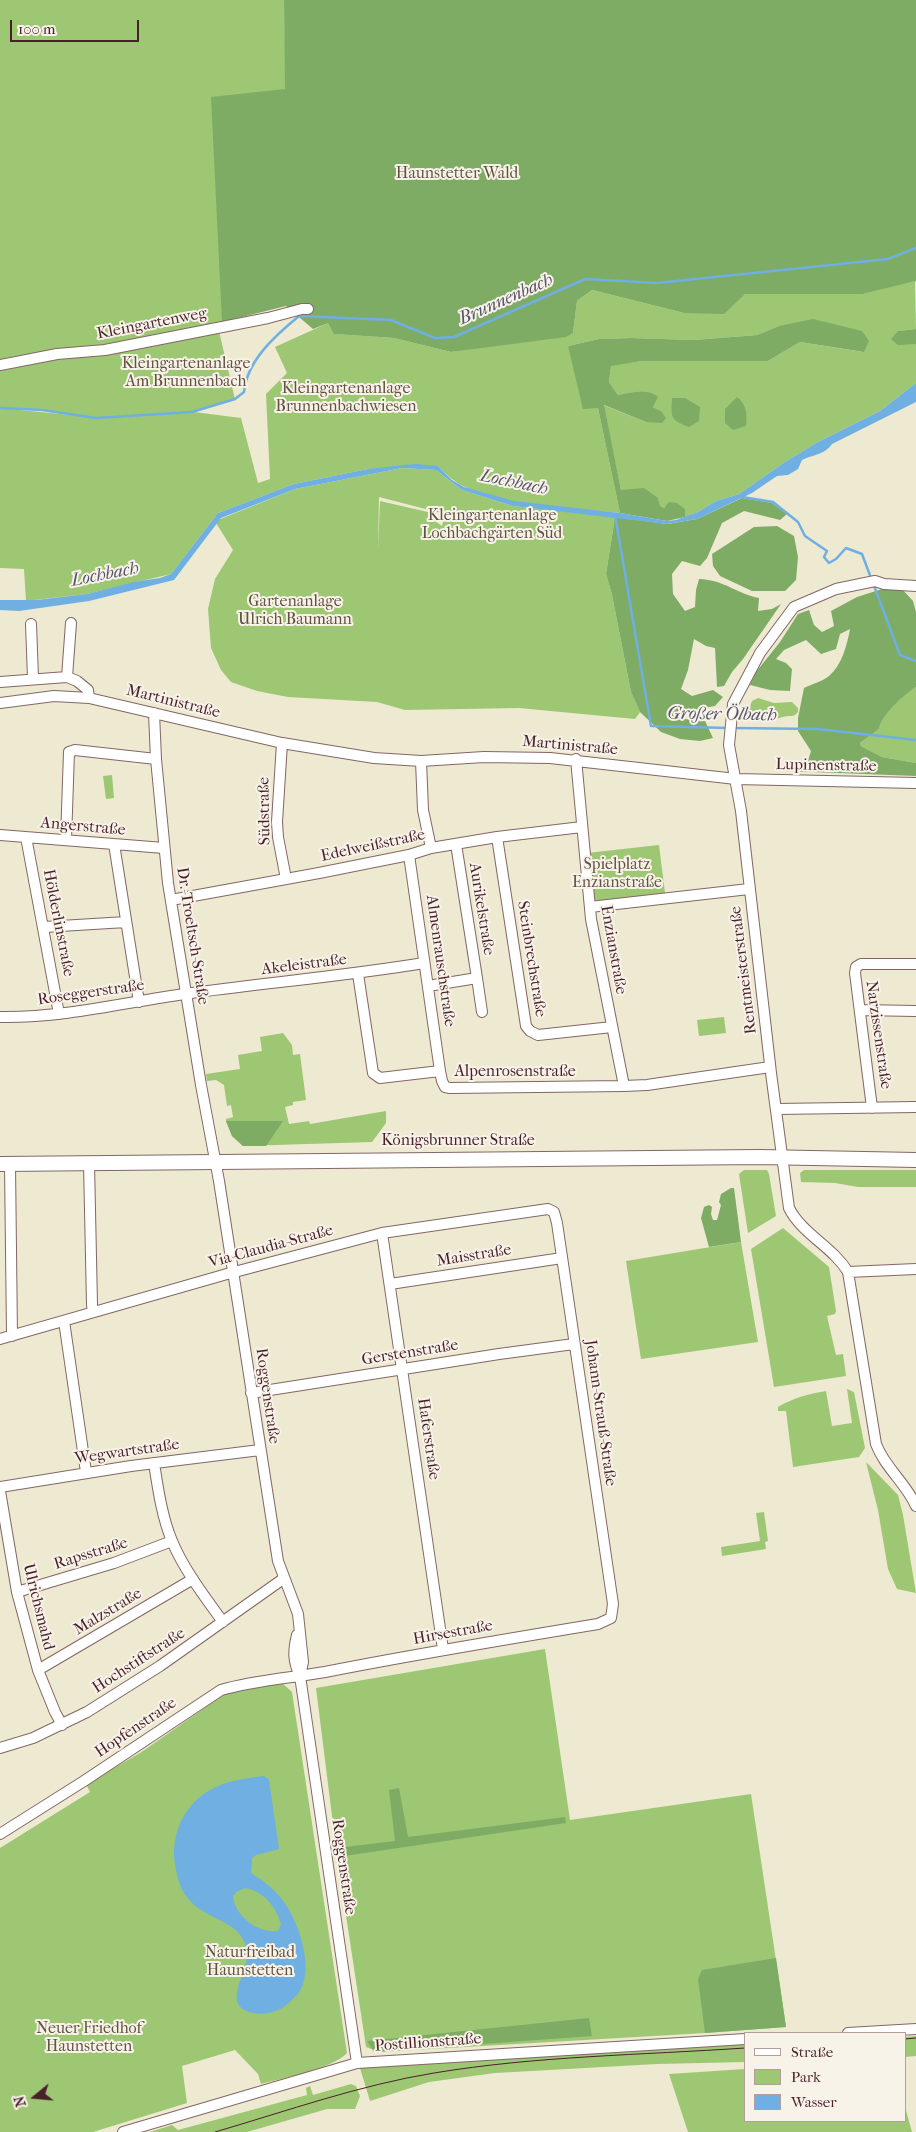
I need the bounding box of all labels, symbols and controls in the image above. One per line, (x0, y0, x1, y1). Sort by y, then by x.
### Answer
scale bar (12, 10, 141, 42)
text: 100 m (18, 20, 56, 38)
park label: Haunstetter Wald (396, 164, 518, 184)
water label: Brunnenbach (455, 270, 557, 330)
street label: Kleingartenweg (96, 304, 208, 344)
park label: Kleingartenanlage Am Brunnenbach (122, 354, 250, 392)
park label: Kleingartenanlage Brunnenbachwiesen (276, 379, 416, 417)
water label: Lochbach (478, 465, 550, 501)
park label: Kleingartenanlage Lochbachgärten Süd (422, 506, 562, 544)
water label: Lochbach (69, 558, 141, 592)
park label: Gartenanlage Ulrich Baumann (238, 592, 352, 630)
street label: Martinistraße (124, 681, 222, 723)
water label: Großer Ölbach (667, 703, 777, 727)
street label: Martinistraße (521, 732, 619, 760)
street label: Lupinenstraße (775, 756, 877, 776)
street label: Südstraße (255, 777, 275, 845)
street label: Angerstraße (40, 814, 126, 840)
street label: Edelweißstraße (319, 826, 427, 866)
park label: Spielplatz Enzianstraße (572, 855, 662, 893)
street label: Aurikelstraße (464, 861, 498, 957)
street label: Dr.-Troeltsch-Straße (172, 866, 212, 1006)
street label: Hölderlinstraße (38, 868, 78, 978)
street label: Almenrauschstraße (421, 894, 459, 1028)
street label: Steinbrechstraße (512, 900, 550, 1018)
street label: Enzianstraße (596, 904, 630, 996)
street label: Rentmeisterstraße (727, 905, 761, 1035)
street label: Akeleistraße (260, 950, 348, 980)
street label: Roseggerstraße (36, 976, 146, 1010)
street label: Narzissenstraße (861, 980, 895, 1090)
street label: Alpenrosenstraße (454, 1062, 576, 1082)
street label: Königsbrunner Straße (381, 1131, 535, 1151)
street label: Via-Claudia-Straße (207, 1221, 335, 1273)
street label: Maisstraße (435, 1241, 513, 1271)
street label: Gerstenstraße (360, 1336, 460, 1370)
street label: Johann-Strauß-Straße (580, 1339, 620, 1487)
street label: Roggenstraße (251, 1347, 283, 1445)
street label: Haferstraße (413, 1397, 443, 1481)
street label: Wegwartstraße (73, 1435, 181, 1469)
street label: Rapsstraße (52, 1534, 130, 1574)
street label: Ulrichsmahd (18, 1562, 58, 1652)
street label: Malzstraße (70, 1584, 146, 1640)
street label: Hirsestraße (412, 1617, 494, 1649)
street label: Hochstiftstraße (89, 1624, 189, 1698)
street label: Hopfenstraße (92, 1694, 180, 1762)
street label: Roggenstraße (327, 1818, 359, 1916)
park label: Naturfreibad Haunstetten (205, 1943, 295, 1981)
park label: Neuer Friedhof Haunstetten (36, 2019, 142, 2057)
street label: Postillionstraße (374, 2030, 482, 2056)
legend (744, 2032, 906, 2122)
text: Straße (791, 2043, 833, 2061)
text: Park (791, 2068, 821, 2086)
north arrow (10, 2072, 60, 2122)
text: Wasser (791, 2093, 837, 2111)
text: N (10, 2094, 30, 2109)

